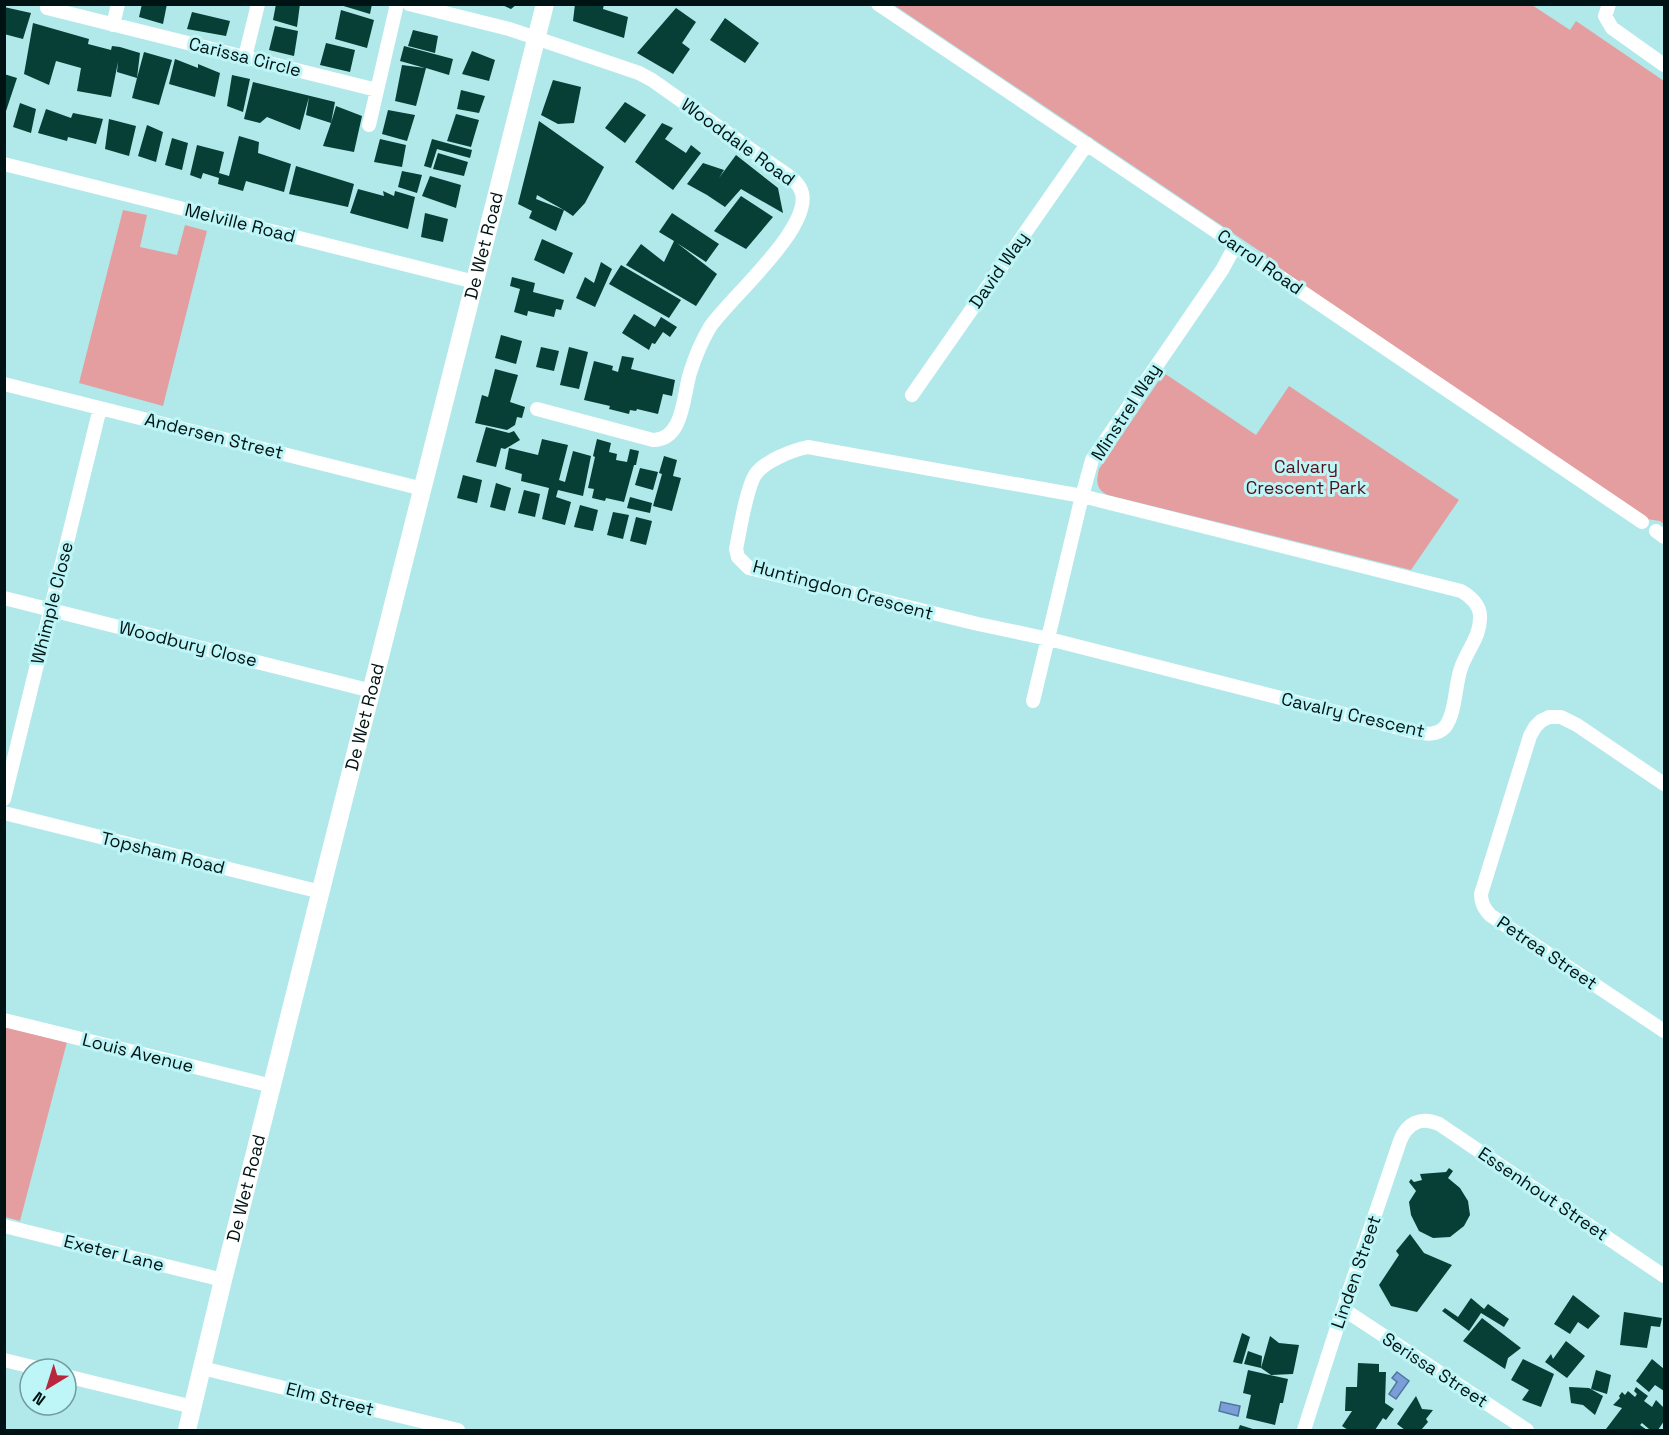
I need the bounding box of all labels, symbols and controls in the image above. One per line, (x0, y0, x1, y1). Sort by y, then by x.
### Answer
street label: Carissa Circle (186, 31, 304, 82)
street label: Wooddale Road (677, 93, 800, 191)
street label: De Wet Road (459, 189, 508, 302)
street label: Melville Road (183, 198, 298, 247)
street label: Carrol Road (1213, 224, 1308, 300)
street label: David Way (964, 227, 1033, 313)
street label: Minstrel Way (1086, 359, 1166, 465)
street label: Andersen Street (142, 407, 286, 464)
park label: Calvary Crescent Park (1246, 455, 1367, 499)
street label: Whimple Close (25, 539, 78, 666)
street label: Huntingdon Crescent (750, 554, 936, 625)
street label: Woodbury Close (117, 615, 260, 672)
street label: De Wet Road (340, 661, 389, 773)
street label: Cavalry Crescent (1279, 687, 1427, 742)
street label: Topsham Road (99, 826, 227, 879)
street label: Petrea Street (1493, 911, 1602, 995)
street label: Louis Avenue (80, 1028, 196, 1077)
street label: De Wet Road (221, 1132, 270, 1244)
street label: Essenhout Street (1474, 1142, 1613, 1246)
street label: Linden Street (1325, 1212, 1386, 1331)
street label: Exeter Lane (62, 1229, 167, 1276)
street label: Serissa Street (1378, 1327, 1493, 1412)
north arrow (18, 1357, 78, 1417)
street label: Elm Street (284, 1377, 376, 1421)
text: N (28, 1387, 50, 1410)

